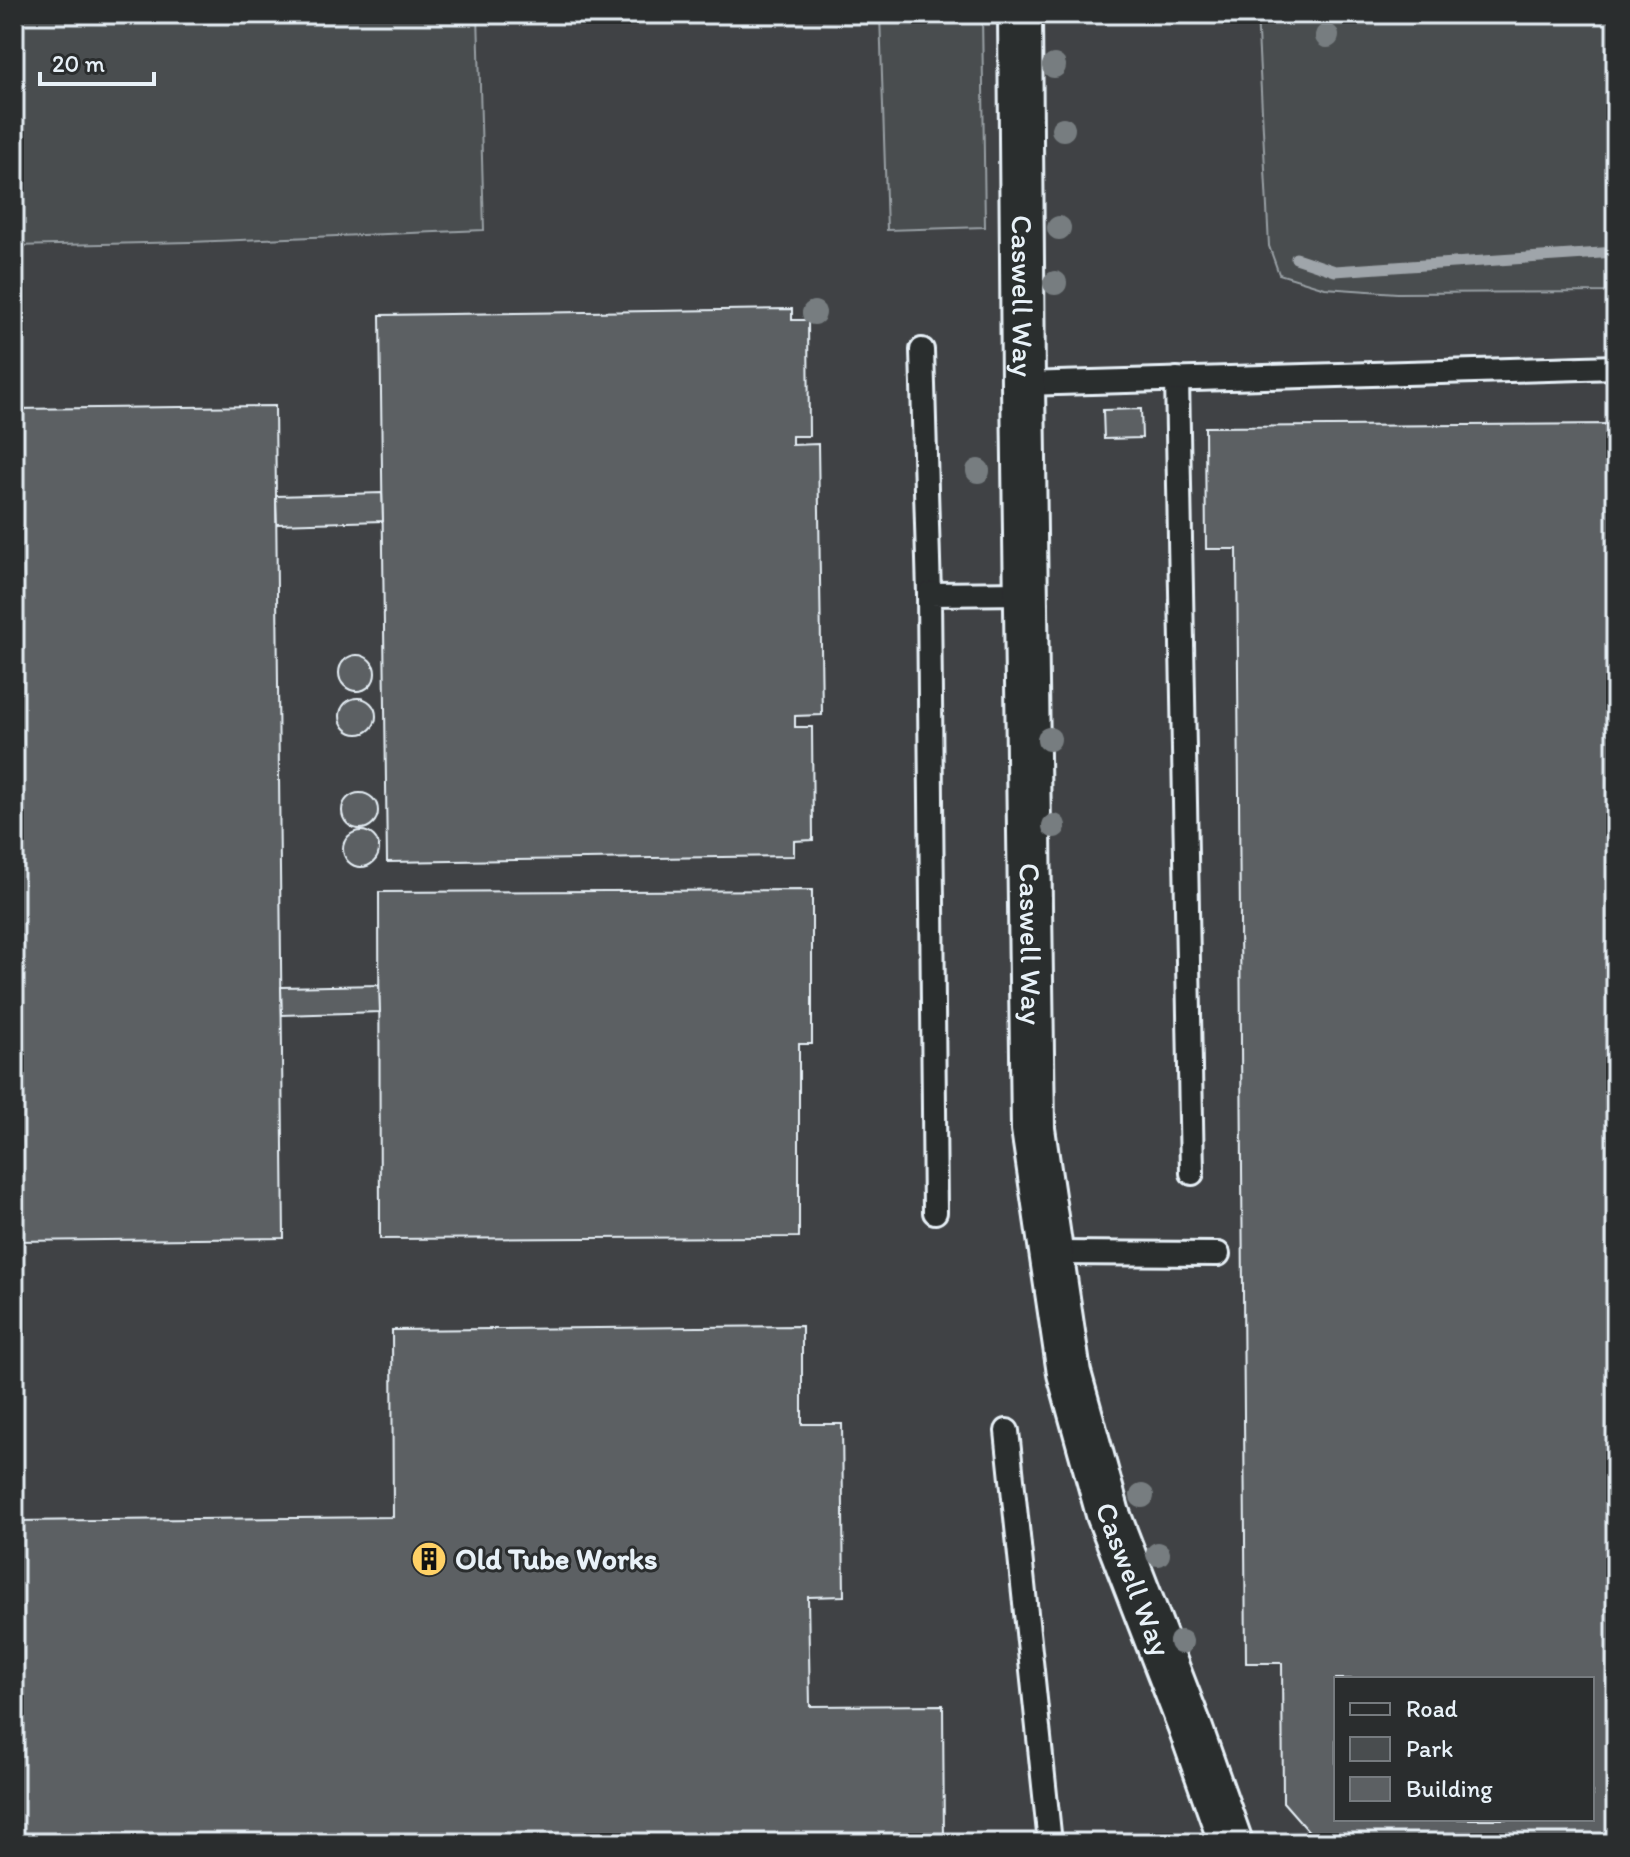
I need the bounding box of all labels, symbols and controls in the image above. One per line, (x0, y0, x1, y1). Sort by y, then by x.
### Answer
scale bar (40, 36, 154, 86)
text: 20 m (52, 49, 105, 78)
street label: Caswell Way (1004, 215, 1042, 377)
street label: Caswell Way (1011, 863, 1051, 1025)
street label: Caswell Way (1088, 1498, 1180, 1661)
building icon: Old Tube Works (410, 1540, 448, 1578)
place label: Old Tube Works (455, 1540, 658, 1577)
legend (1334, 1677, 1594, 1821)
text: Road (1406, 1694, 1458, 1723)
text: Park (1406, 1734, 1453, 1763)
text: Building (1406, 1774, 1493, 1803)

